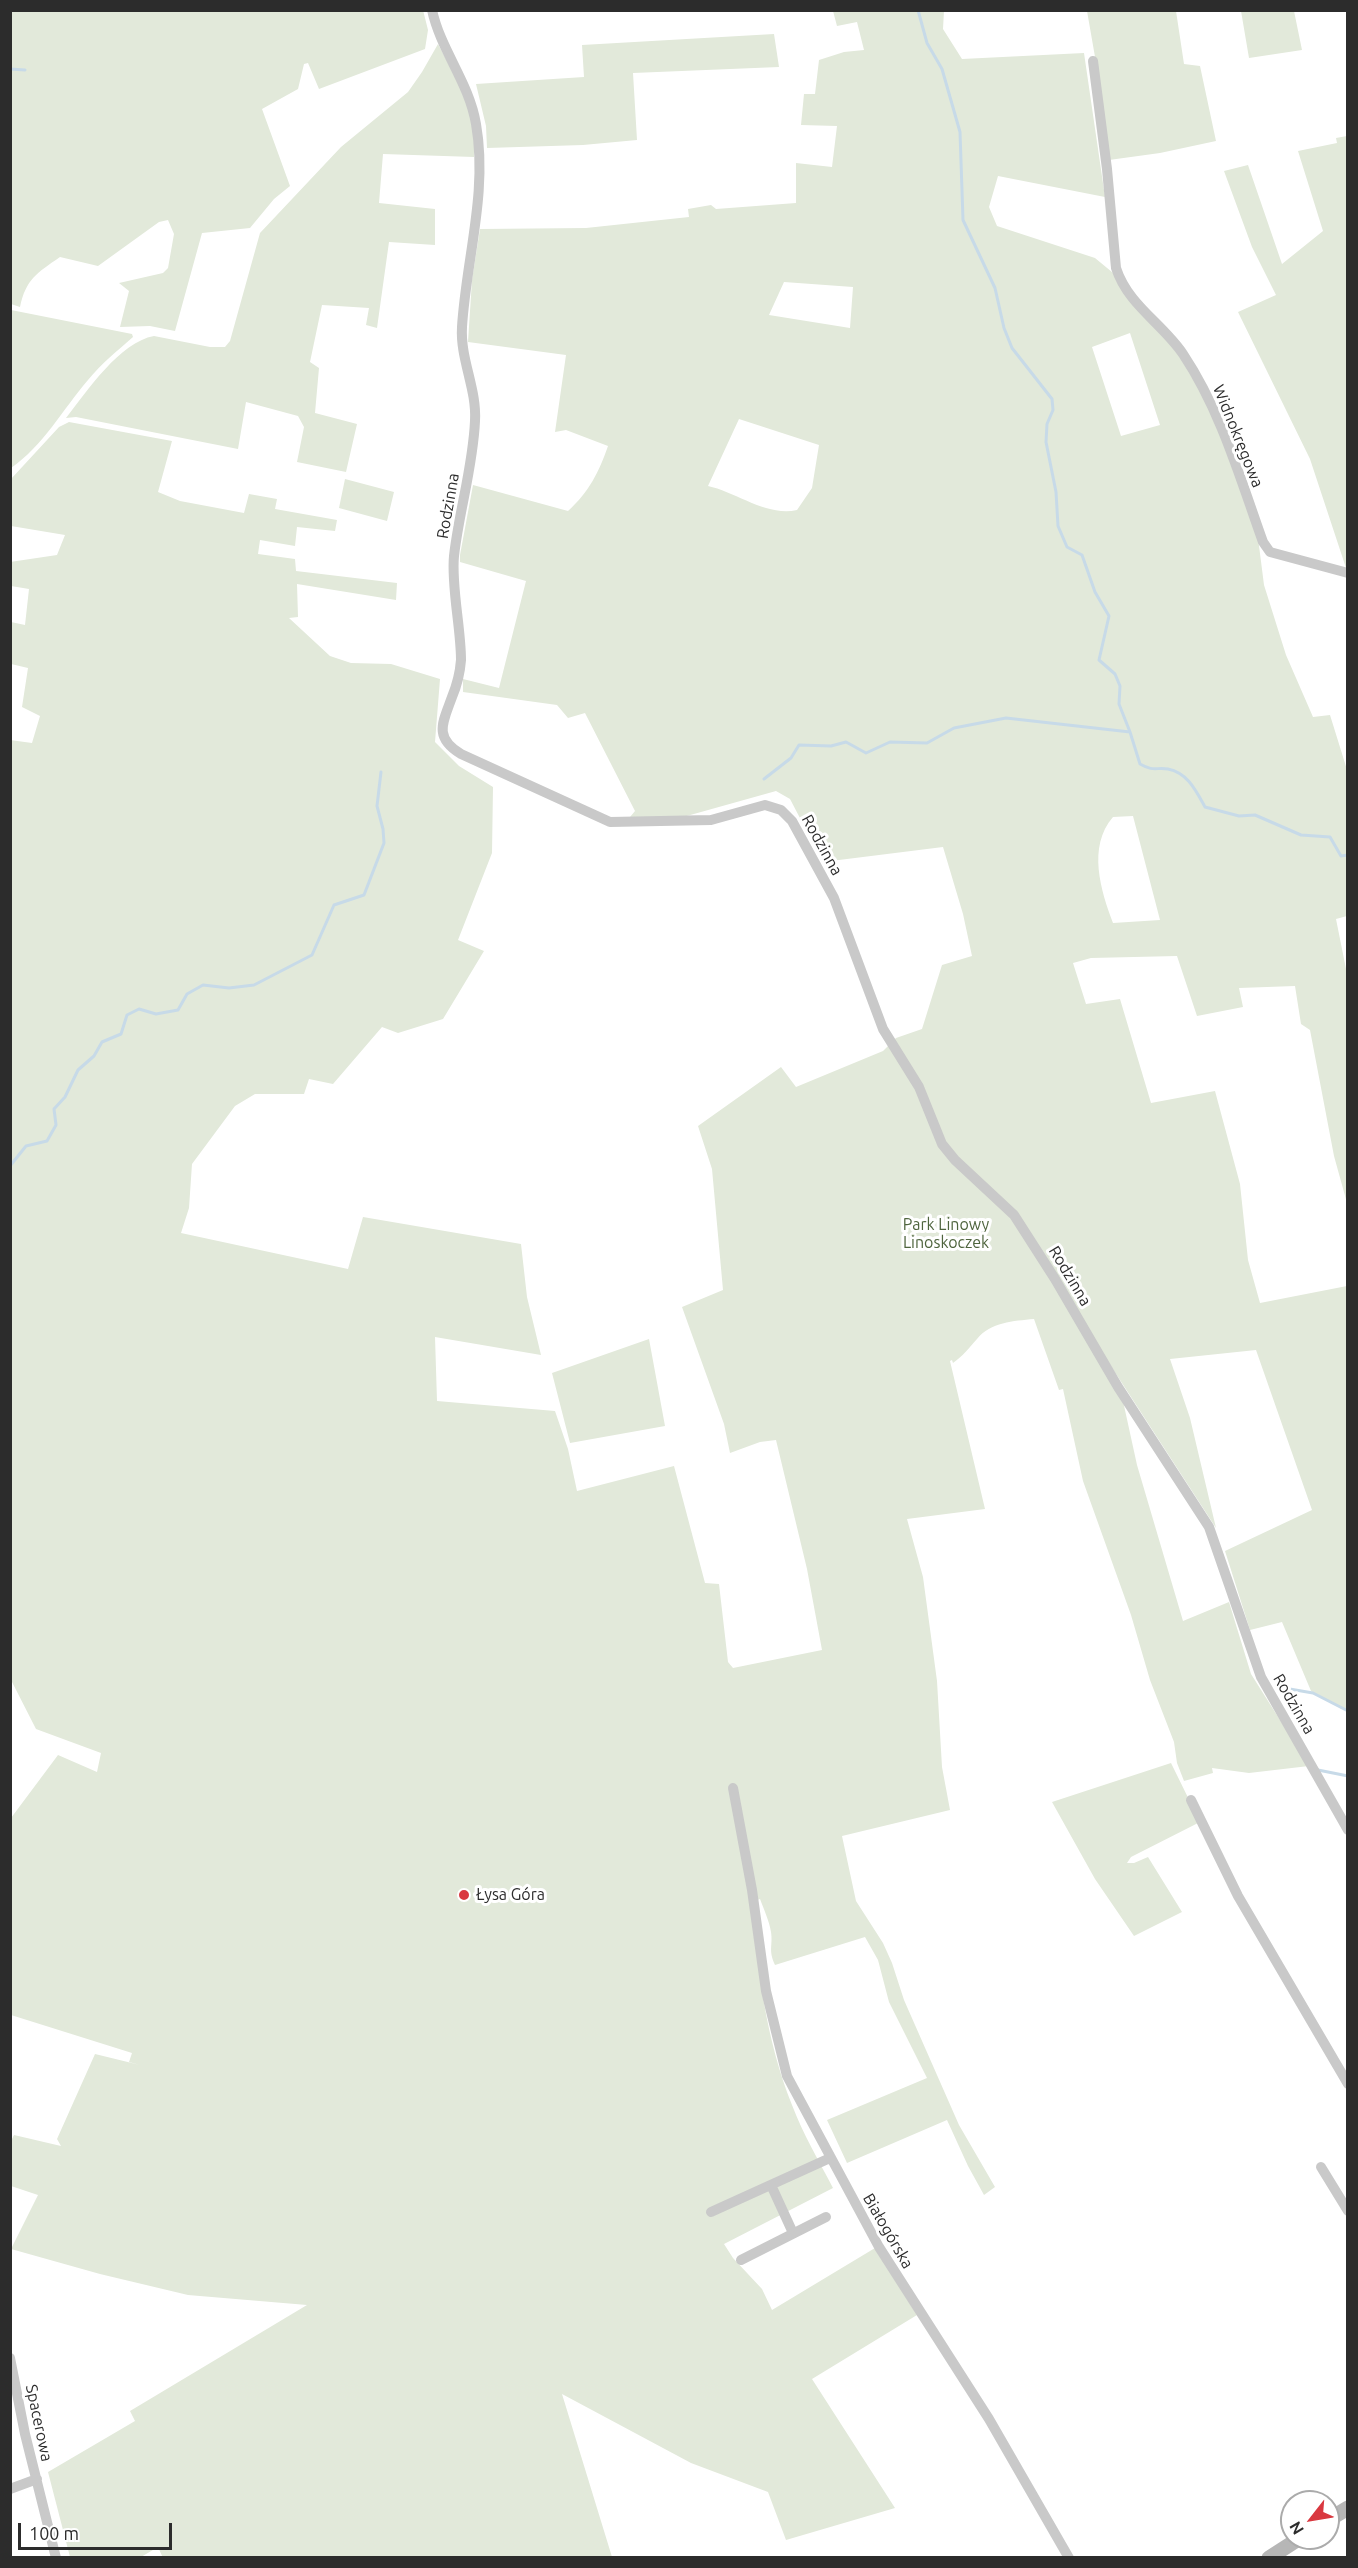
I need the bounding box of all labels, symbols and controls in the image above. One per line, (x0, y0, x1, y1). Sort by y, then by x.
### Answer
street label: Widnokręgowa (1209, 382, 1267, 490)
street label: Rodzinna (433, 472, 463, 540)
street label: Rodzinna (798, 811, 846, 879)
park label: Park Linowy Linoskoczek (903, 1215, 989, 1253)
street label: Rodzinna (1045, 1243, 1095, 1309)
street label: Rodzinna (1269, 1670, 1319, 1738)
place label: Łysa Góra (476, 1885, 545, 1905)
marker: Łysa Góra (457, 1888, 471, 1902)
street label: Białogórska (859, 2190, 917, 2272)
street label: Spacerowa (21, 2383, 57, 2463)
north arrow (1280, 2490, 1340, 2550)
scale bar (21, 2511, 176, 2549)
text: N (1285, 2518, 1307, 2538)
text: 100 m (29, 2523, 79, 2543)

